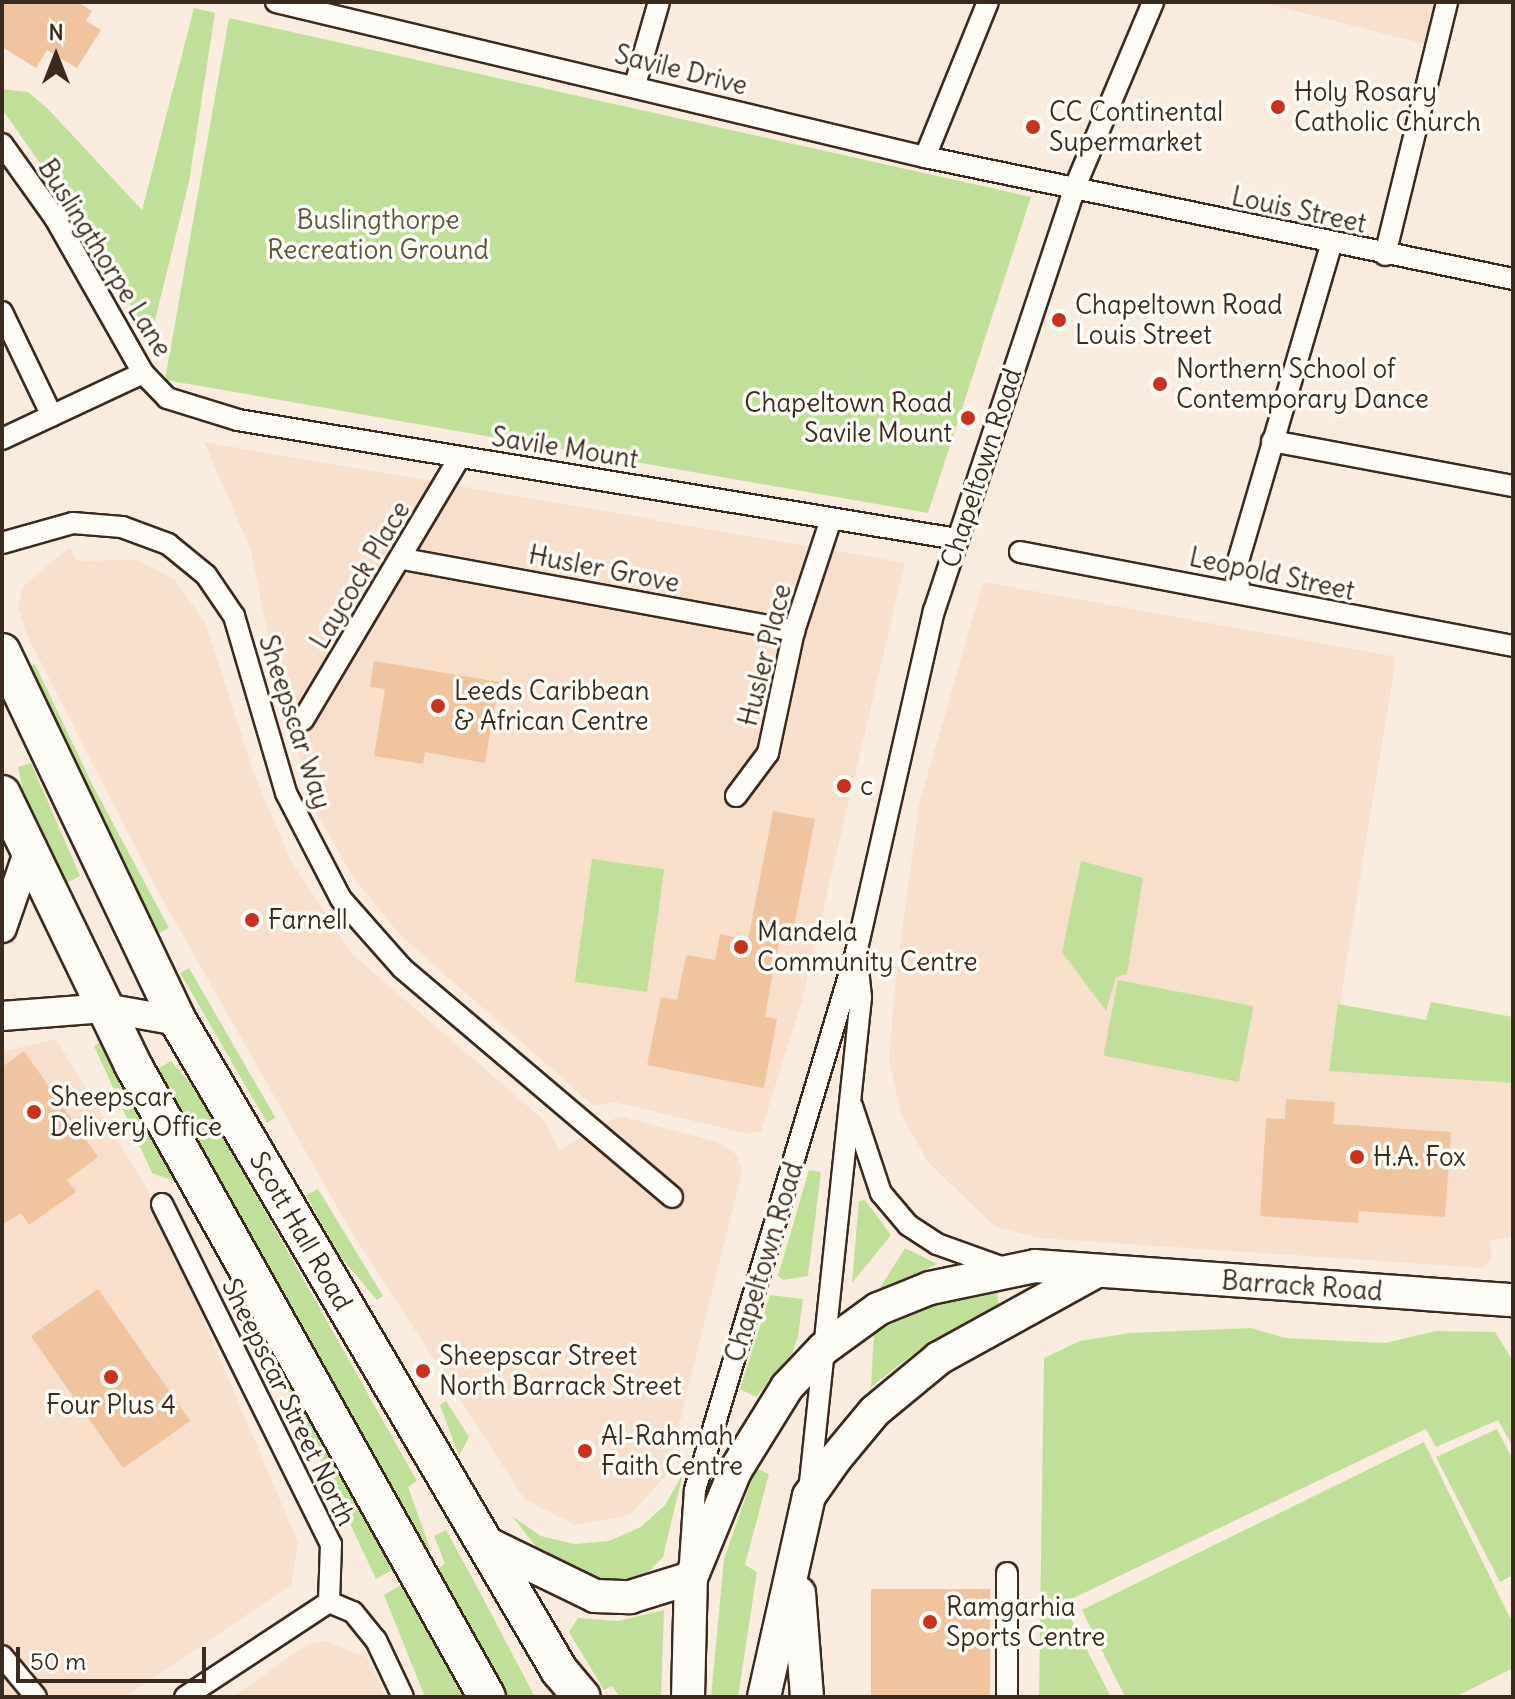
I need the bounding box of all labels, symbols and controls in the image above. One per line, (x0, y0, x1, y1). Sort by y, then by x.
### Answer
north arrow (16, 16, 96, 96)
text: N (48, 18, 64, 46)
street label: Savile Drive (612, 39, 750, 101)
place label: Holy Rosary Catholic Church (1294, 76, 1481, 138)
place label: CC Continental Supermarket (1049, 96, 1223, 158)
marker: Holy Rosary Catholic Church (1269, 98, 1287, 116)
marker: CC Continental Supermarket (1024, 118, 1042, 136)
street label: Buslingthorpe Lane (32, 153, 178, 363)
street label: Louis Street (1229, 181, 1369, 239)
park label: Buslingthorpe Recreation Ground (267, 204, 489, 266)
place label: Chapeltown Road Louis Street (1075, 289, 1283, 350)
marker: Chapeltown Road Louis Street (1050, 311, 1068, 329)
place label: Northern School of Contemporary Dance (1176, 353, 1429, 414)
street label: Chapeltown Road (934, 364, 1028, 572)
marker: Northern School of Contemporary Dance (1151, 375, 1169, 393)
place label: Chapeltown Road Savile Mount (744, 387, 952, 448)
marker: Chapeltown Road Savile Mount (959, 409, 977, 427)
street label: Savile Mount (489, 421, 641, 475)
street label: Laycock Place (304, 496, 416, 654)
street label: Husler Grove (526, 539, 682, 599)
street label: Leopold Street (1187, 541, 1357, 607)
street label: Husler Place (732, 581, 798, 729)
street label: Sheepscar Way (252, 631, 338, 813)
place label: Leeds Caribbean & African Centre (454, 675, 649, 736)
marker: Leeds Caribbean & African Centre (429, 697, 447, 715)
place label: c (860, 770, 873, 802)
marker: c (835, 777, 853, 795)
place label: Farnell (268, 904, 348, 936)
marker: Farnell (243, 911, 261, 929)
place label: Mandela Community Centre (757, 916, 978, 978)
marker: Mandela Community Centre (732, 938, 750, 956)
place label: Sheepscar Delivery Office (50, 1081, 222, 1142)
marker: Sheepscar Delivery Office (25, 1103, 43, 1121)
place label: H.A. Fox (1373, 1141, 1466, 1173)
street label: Scott Hall Road (243, 1146, 359, 1316)
marker: H.A. Fox (1348, 1148, 1366, 1166)
street label: Chapeltown Road (719, 1158, 809, 1366)
street label: Barrack Road (1221, 1265, 1383, 1307)
street label: Sheepscar Street North (216, 1273, 362, 1531)
place label: Sheepscar Street North Barrack Street (439, 1340, 682, 1402)
marker: Sheepscar Street North Barrack Street (414, 1362, 432, 1380)
marker: Four Plus 4 (102, 1368, 120, 1386)
place label: Four Plus 4 (46, 1389, 176, 1421)
place label: Al-Rahmah Faith Centre (601, 1420, 743, 1482)
marker: Al-Rahmah Faith Centre (576, 1442, 594, 1460)
place label: Ramgarhia Sports Centre (946, 1591, 1105, 1652)
marker: Ramgarhia Sports Centre (921, 1613, 939, 1631)
scale bar (20, 1631, 210, 1681)
text: 50 m (30, 1646, 86, 1676)

